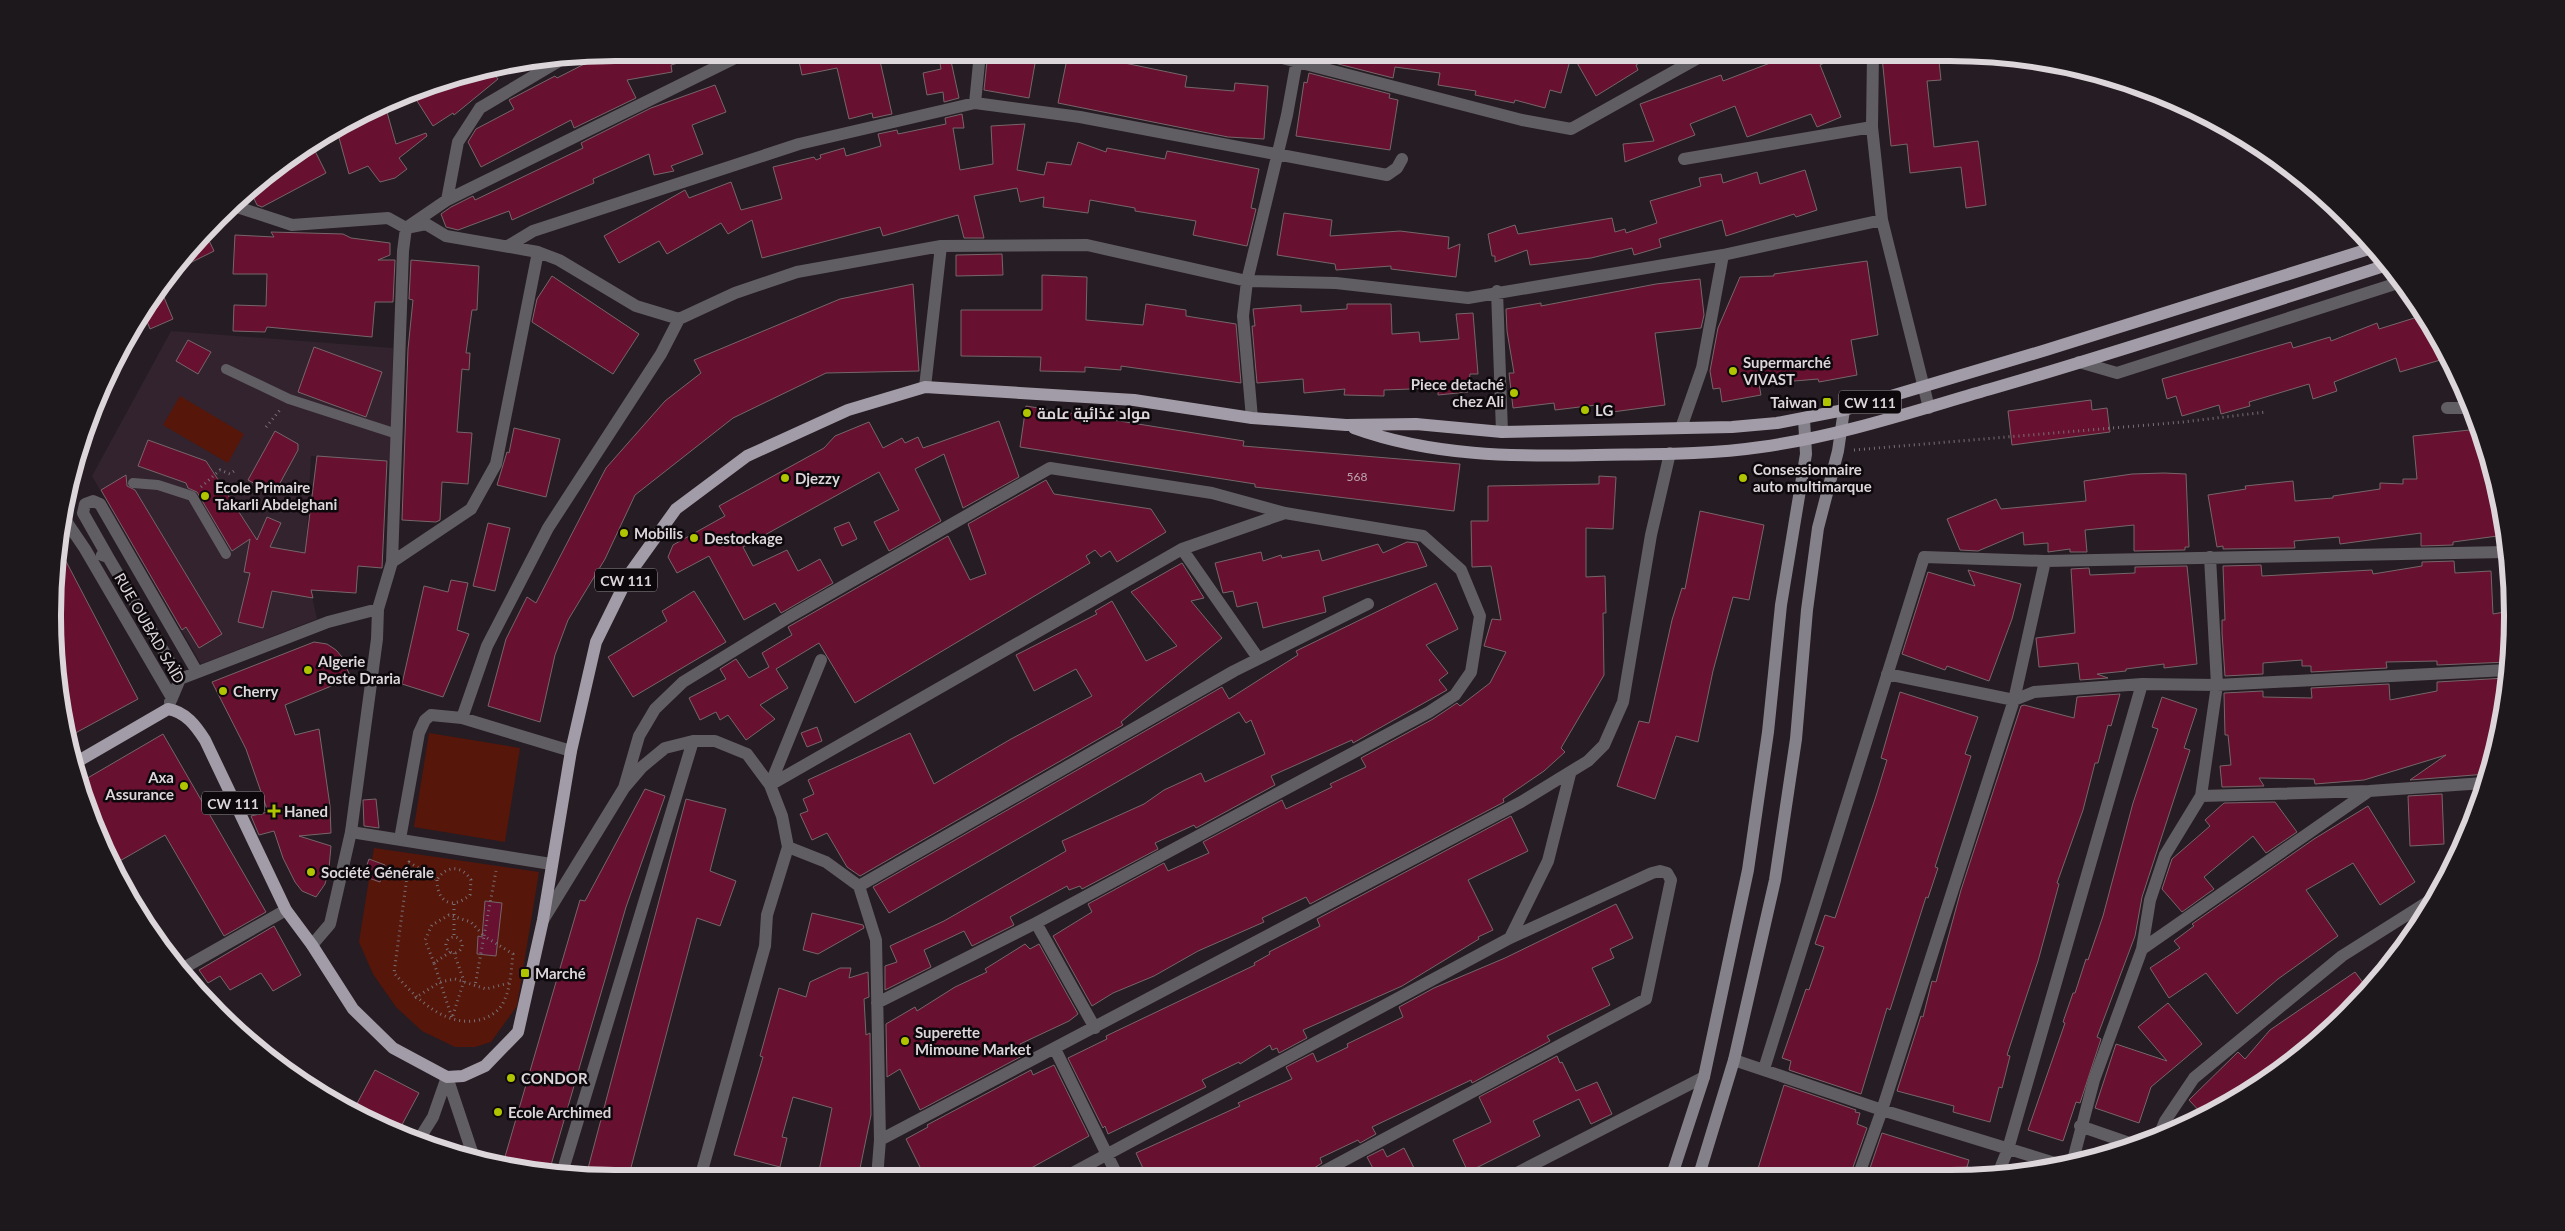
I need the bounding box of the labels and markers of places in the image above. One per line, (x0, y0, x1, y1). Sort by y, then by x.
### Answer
place label: Supermarché VIVAST (1742, 353, 1831, 388)
marker: Supermarché VIVAST (1727, 365, 1739, 377)
place label: Piece detaché chez Ali (1411, 375, 1504, 410)
marker: Piece detaché chez Ali (1508, 387, 1520, 399)
place label: Taiwan (1770, 393, 1817, 411)
marker: Taiwan (1821, 396, 1833, 408)
place label: LG (1595, 401, 1613, 419)
place label: مواد غذائية عامة (1037, 404, 1150, 423)
marker: LG (1579, 404, 1591, 416)
marker: مواد غذائية عامة (1021, 407, 1033, 419)
place label: Consessionnaire auto multimarque (1753, 460, 1872, 495)
place label: Djezzy (795, 469, 840, 487)
marker: Djezzy (779, 472, 791, 484)
marker: Consessionnaire auto multimarque (1737, 472, 1749, 484)
place label: Ecole Primaire Takarli Abdelghani (215, 478, 337, 513)
marker: Ecole Primaire Takarli Abdelghani (199, 490, 211, 502)
place label: Mobilis (634, 524, 683, 542)
marker: Mobilis (618, 527, 630, 539)
place label: Destockage (704, 529, 783, 547)
marker: Destockage (688, 532, 700, 544)
place label: Algerie Poste Draria (317, 652, 401, 687)
marker: Algerie Poste Draria (302, 664, 314, 676)
place label: Cherry (233, 682, 279, 700)
marker: Cherry (217, 685, 229, 697)
place label: Axa Assurance (104, 768, 174, 803)
marker: Axa Assurance (178, 780, 190, 792)
place label: Haned (284, 802, 328, 820)
marker: Haned (268, 805, 280, 817)
place label: Société Générale (321, 863, 434, 881)
marker: Société Générale (305, 866, 317, 878)
place label: Marché (535, 964, 586, 982)
marker: Marché (519, 967, 531, 979)
place label: Superette Mimoune Market (915, 1023, 1031, 1058)
marker: Superette Mimoune Market (899, 1035, 911, 1047)
place label: CONDOR (521, 1069, 588, 1087)
marker: CONDOR (505, 1072, 517, 1084)
place label: Ecole Archimed (508, 1103, 611, 1121)
marker: Ecole Archimed (492, 1106, 504, 1118)

